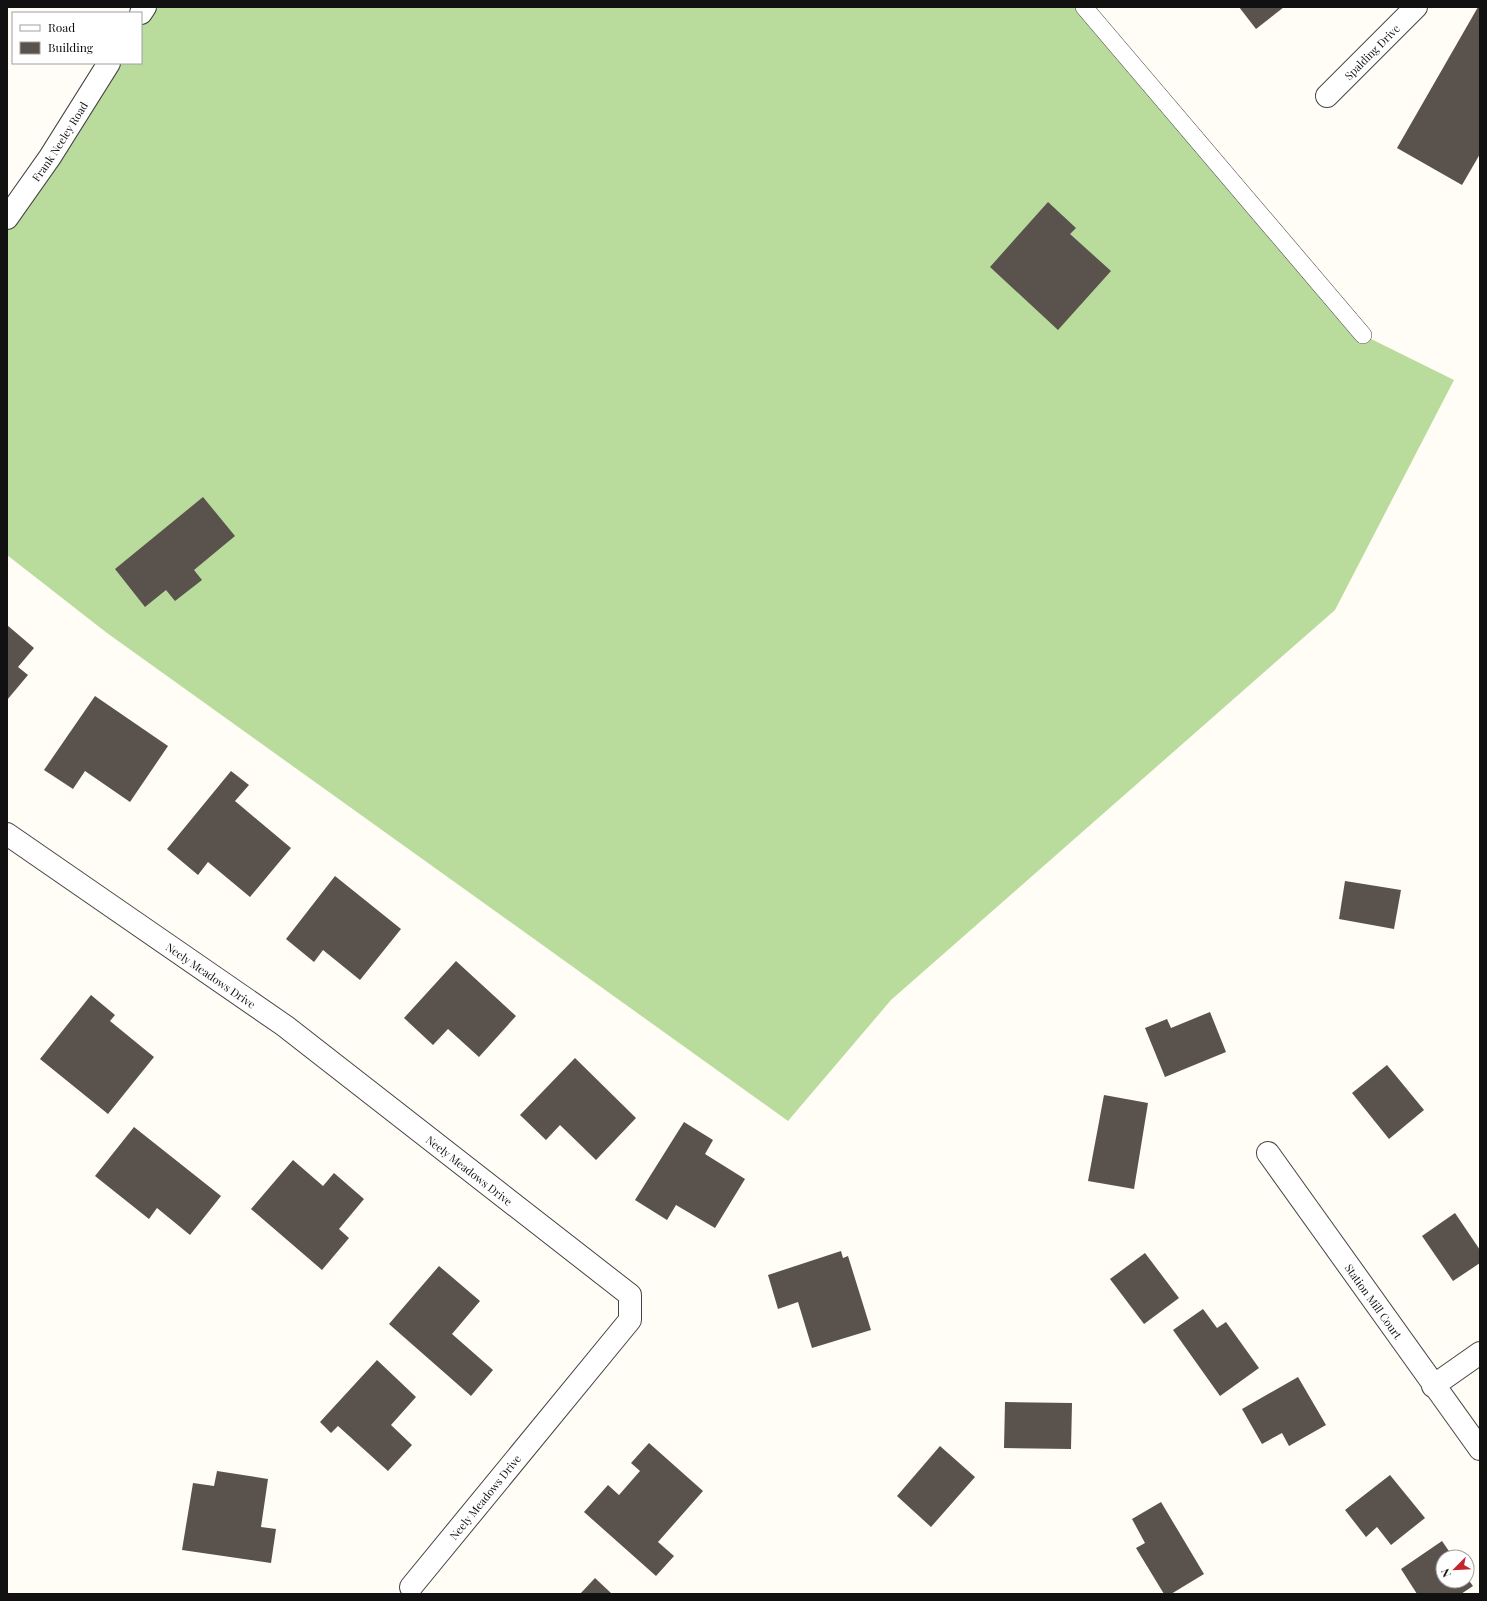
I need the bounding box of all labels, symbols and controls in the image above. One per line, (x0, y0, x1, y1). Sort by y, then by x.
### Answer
legend (12, 12, 142, 64)
text: Road (48, 19, 75, 35)
street label: Spalding Drive (1341, 20, 1403, 82)
text: Building (48, 39, 94, 55)
street label: Frank Neeley Road (28, 98, 91, 184)
street label: Neely Meadows Drive (163, 939, 259, 1011)
street label: Neely Meadows Drive (423, 1132, 516, 1209)
street label: Station Mill Court (1342, 1261, 1406, 1341)
street label: Neely Meadows Drive (446, 1451, 524, 1543)
north arrow (1435, 1549, 1475, 1589)
text: N (1437, 1567, 1454, 1580)

